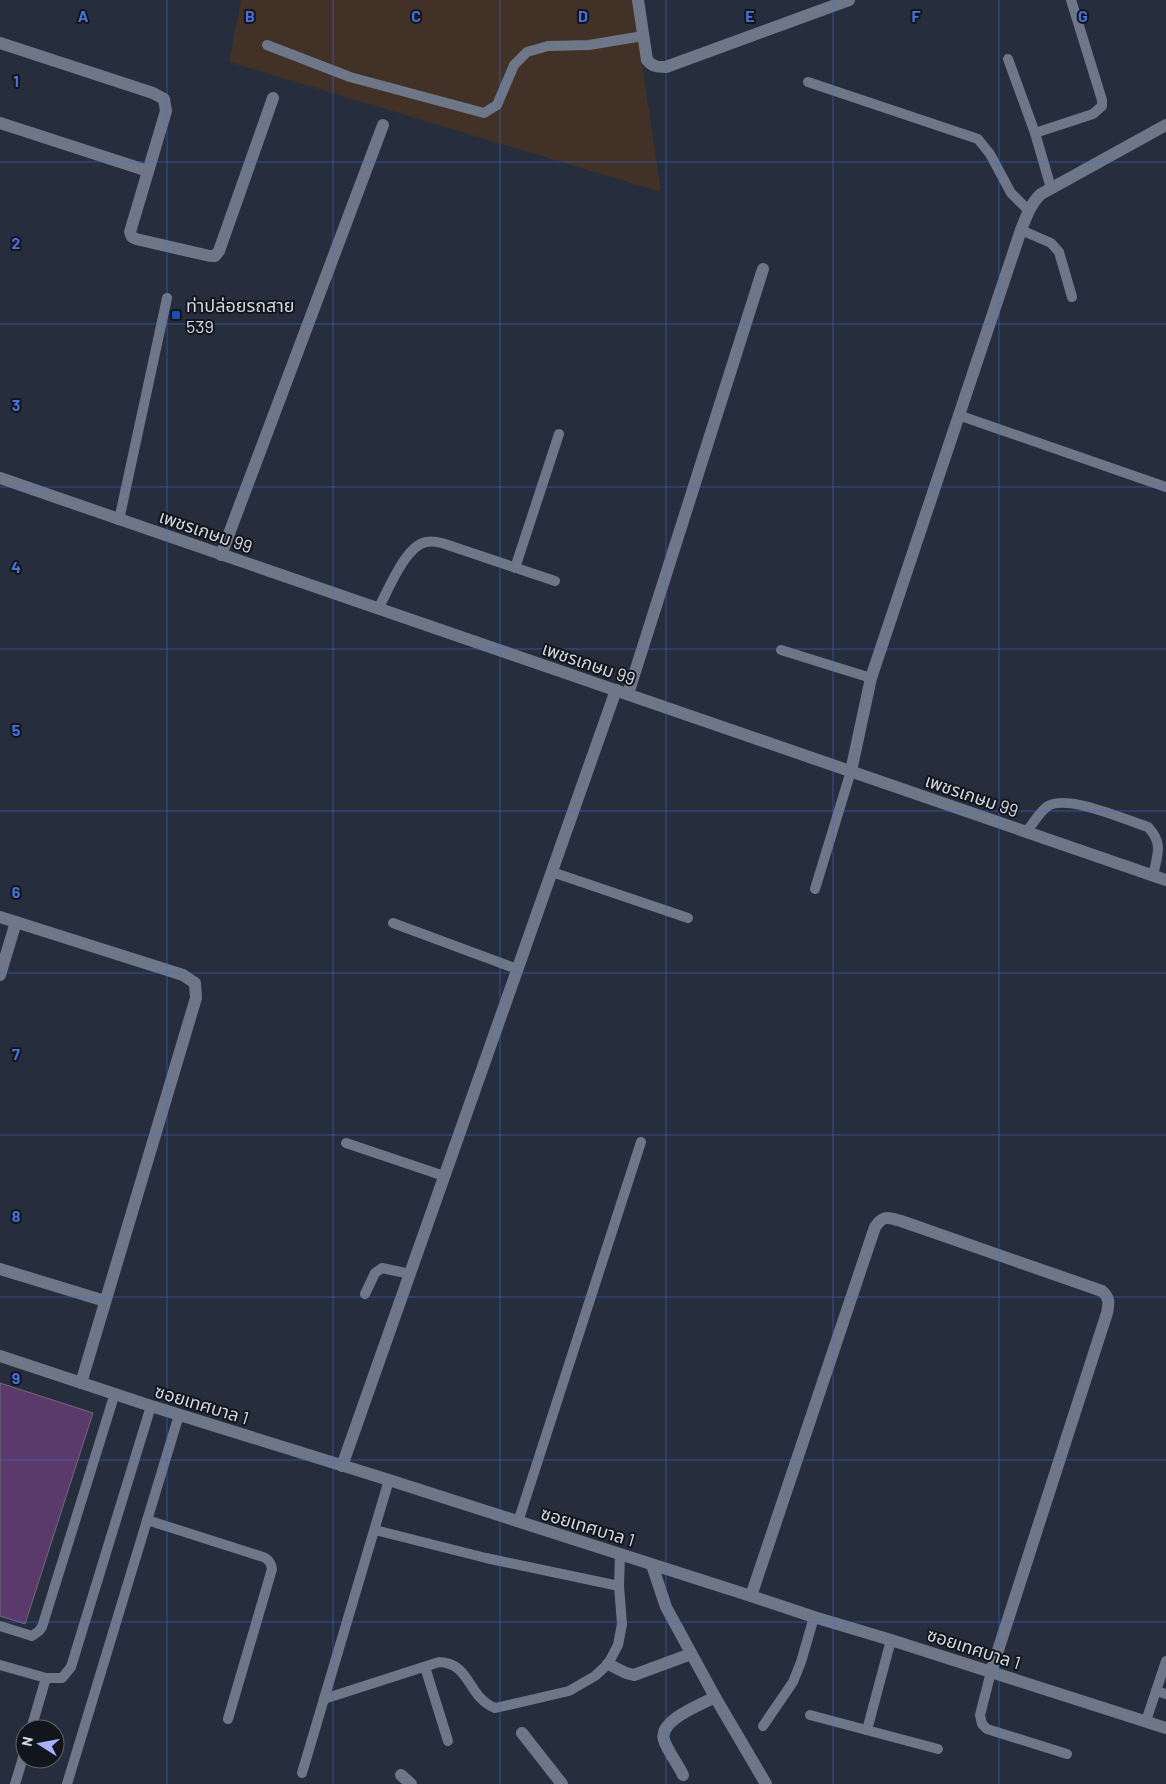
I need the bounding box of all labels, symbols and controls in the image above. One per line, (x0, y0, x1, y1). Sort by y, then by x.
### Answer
text: A (78, 6, 89, 25)
text: B (245, 6, 255, 25)
text: C (411, 6, 421, 25)
text: D (578, 6, 588, 25)
text: E (745, 6, 755, 25)
text: F (912, 6, 921, 25)
text: G (1078, 6, 1088, 25)
text: 1 (13, 71, 19, 90)
text: 2 (12, 233, 21, 252)
place label: ท่าปล่อยรถสาย 539 (186, 294, 294, 337)
marker: ท่าปล่อยรถสาย 539 (170, 309, 182, 321)
text: 3 (12, 395, 20, 414)
street label: เพชรเกษม 99 (156, 505, 256, 557)
text: 4 (11, 557, 21, 576)
street label: เพชรเกษม 99 (539, 637, 639, 689)
text: 5 (12, 720, 21, 739)
street label: เพชรเกษม 99 (922, 769, 1022, 821)
text: 6 (12, 882, 21, 901)
text: 7 (12, 1044, 20, 1063)
text: 8 (12, 1206, 21, 1225)
text: 9 (12, 1368, 20, 1387)
street label: ซอยเทศบาล 1 (152, 1379, 252, 1429)
street label: ซอยเทศบาล 1 (538, 1501, 638, 1551)
street label: ซอยเทศบาล 1 (924, 1623, 1024, 1673)
north arrow (15, 1719, 65, 1769)
text: N (18, 1735, 36, 1748)

